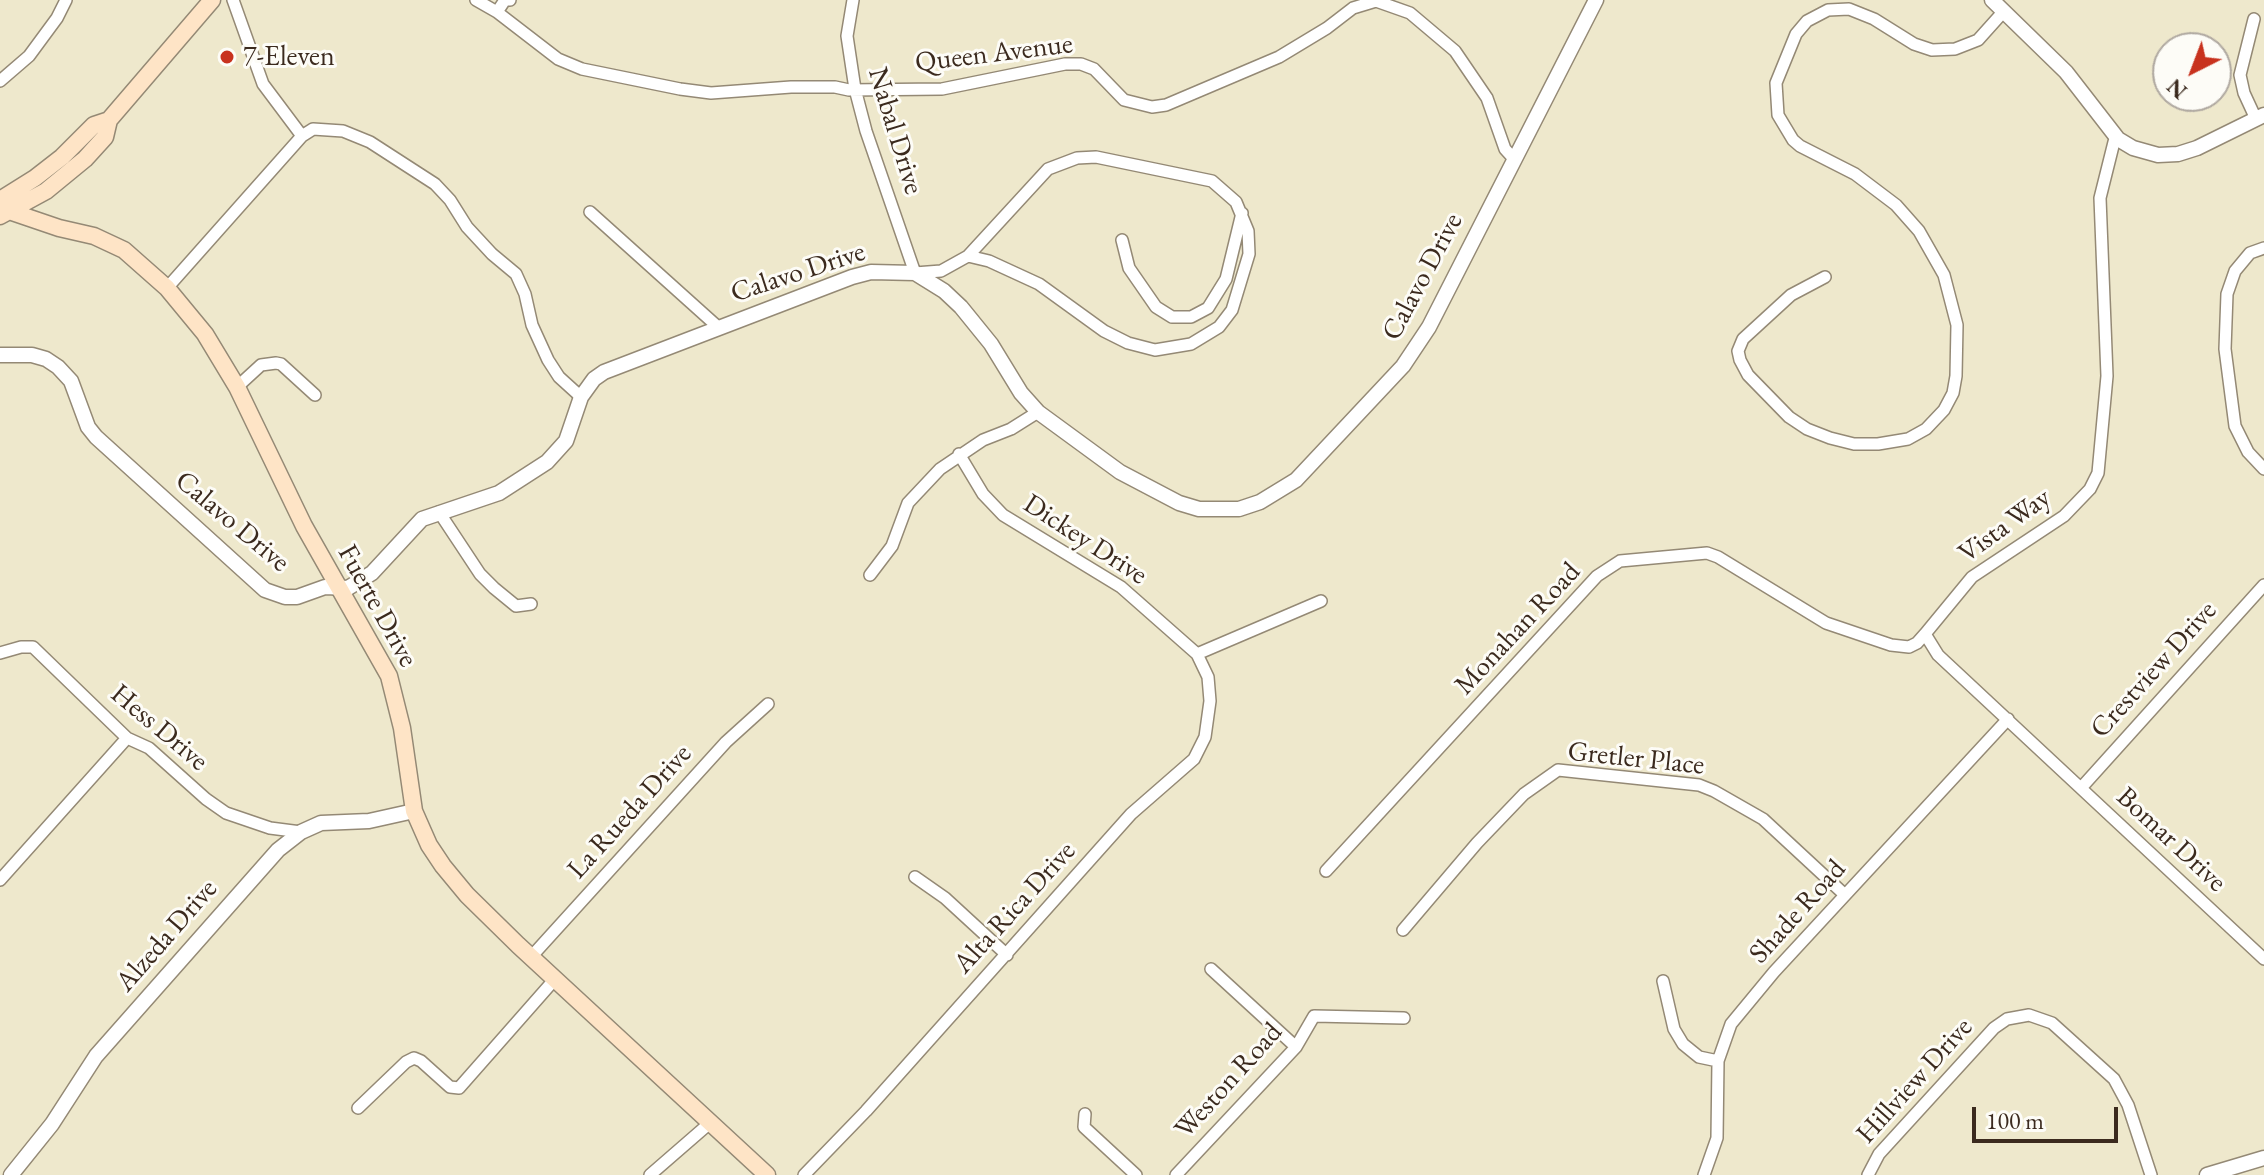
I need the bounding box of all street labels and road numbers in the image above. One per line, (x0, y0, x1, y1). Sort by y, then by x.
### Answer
street label: Queen Avenue (913, 28, 1075, 80)
street label: Nabal Drive (860, 64, 930, 198)
street label: Calavo Drive (1375, 208, 1471, 346)
street label: Calavo Drive (727, 236, 869, 310)
street label: Calavo Drive (168, 464, 296, 580)
street label: Vista Way (1952, 481, 2058, 571)
street label: Dickey Drive (1017, 487, 1153, 593)
street label: Fuerte Drive (330, 539, 424, 673)
street label: Monahan Road (1448, 556, 1588, 702)
street label: Crestview Drive (2084, 595, 2224, 745)
street label: Hess Drive (103, 677, 215, 779)
street label: Gretler Place (1566, 735, 1706, 783)
street label: La Rueda Drive (561, 738, 699, 886)
street label: Bomar Drive (2109, 781, 2233, 899)
street label: Alta Rica Drive (947, 835, 1083, 981)
street label: Shade Road (1743, 853, 1853, 971)
street label: Alzeda Drive (109, 873, 225, 999)
street label: Hillview Drive (1850, 1011, 1980, 1151)
street label: Weston Road (1168, 1016, 1290, 1146)

